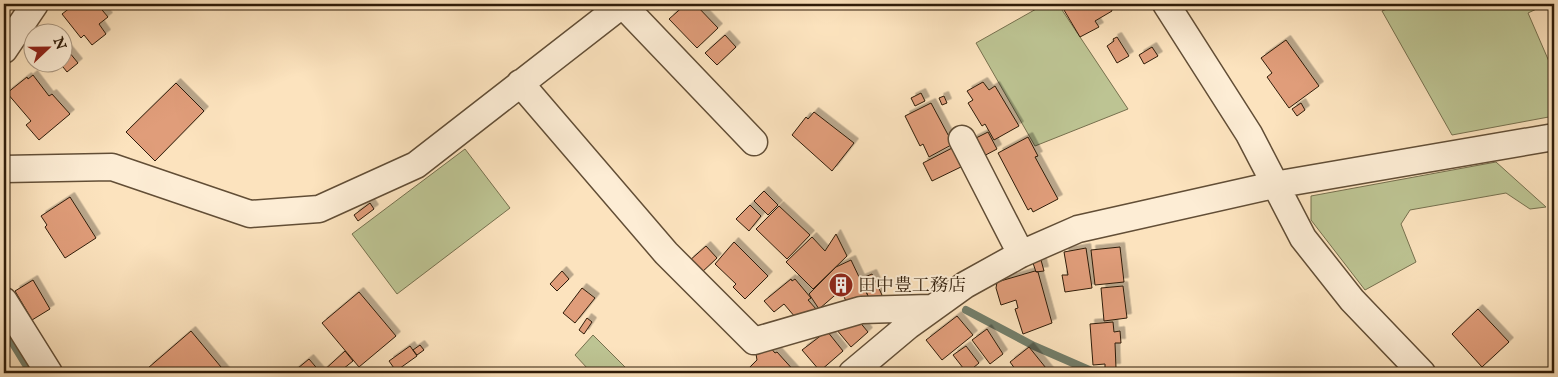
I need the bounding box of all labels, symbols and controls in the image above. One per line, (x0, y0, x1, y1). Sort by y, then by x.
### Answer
north arrow (22, 22, 72, 72)
text: N (48, 34, 70, 52)
building icon: 田中豊工務店 (828, 272, 854, 298)
place label: 田中豊工務店 (858, 275, 966, 298)

